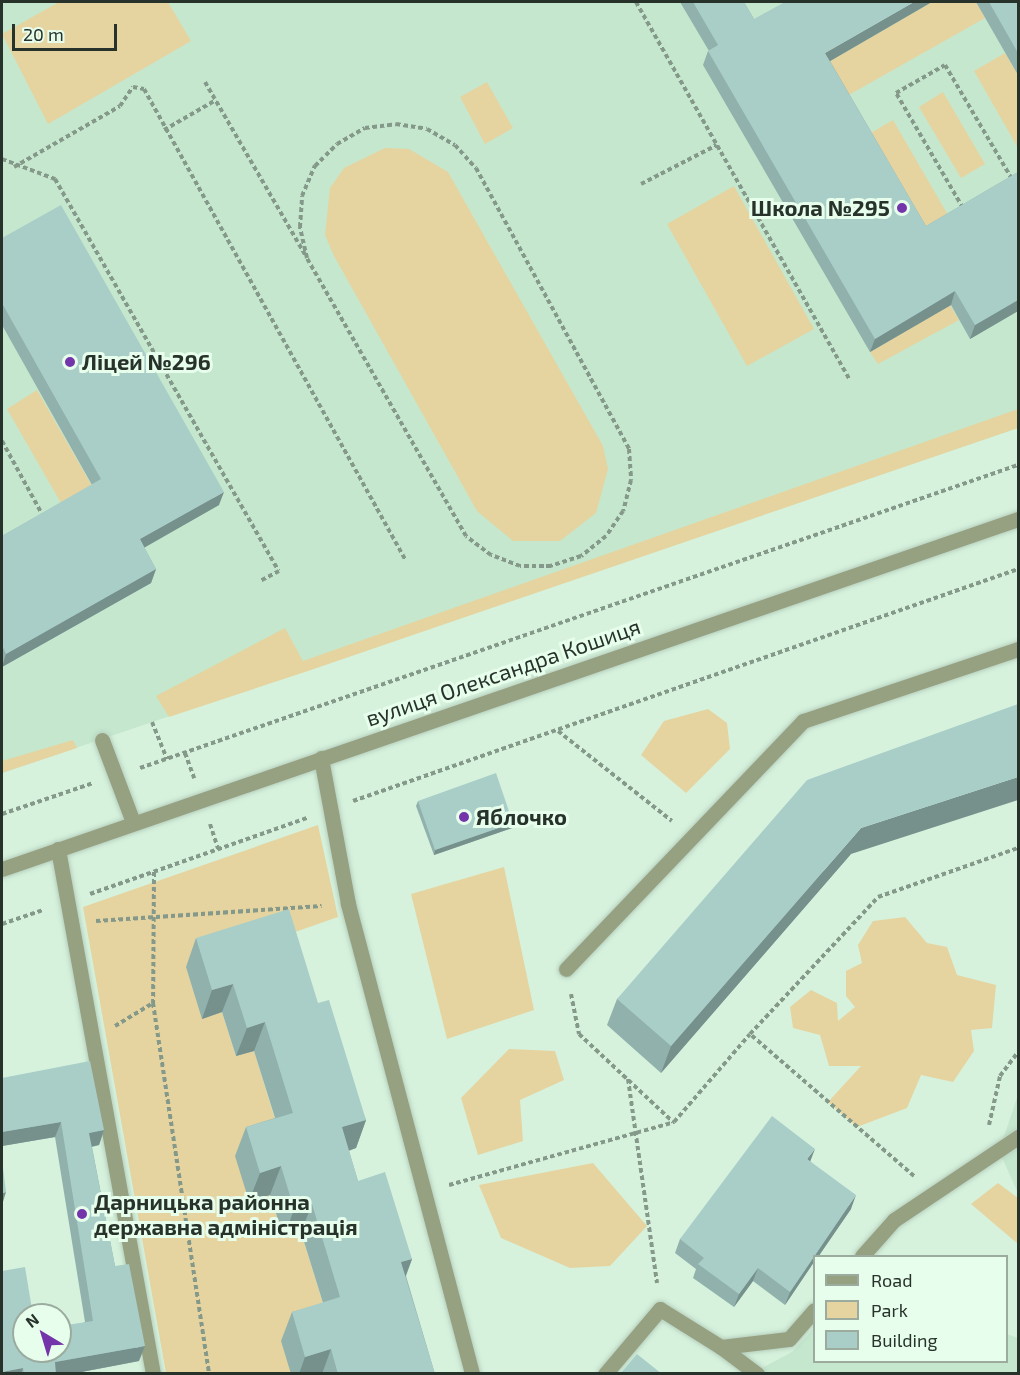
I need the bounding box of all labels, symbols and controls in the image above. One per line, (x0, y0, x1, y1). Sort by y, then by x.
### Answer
scale bar (15, 12, 120, 50)
text: 20 m (23, 23, 64, 45)
place label: Школа №295 (751, 195, 890, 221)
marker: Школа №295 (895, 201, 909, 215)
place label: Ліцей №296 (82, 349, 211, 375)
marker: Ліцей №296 (63, 355, 77, 369)
street label: вулиця Олександра Кошиця (362, 613, 644, 731)
place label: Яблочко (476, 804, 567, 830)
marker: Яблочко (457, 810, 471, 824)
place label: Дарницька районна державна адміністрація (94, 1188, 358, 1240)
marker: Дарницька районна державна адміністрація (75, 1207, 89, 1221)
legend (813, 1255, 1008, 1363)
text: Road (871, 1269, 912, 1291)
text: Park (871, 1299, 908, 1321)
north arrow (12, 1303, 72, 1363)
text: N (21, 1309, 42, 1331)
text: Building (871, 1329, 938, 1351)

